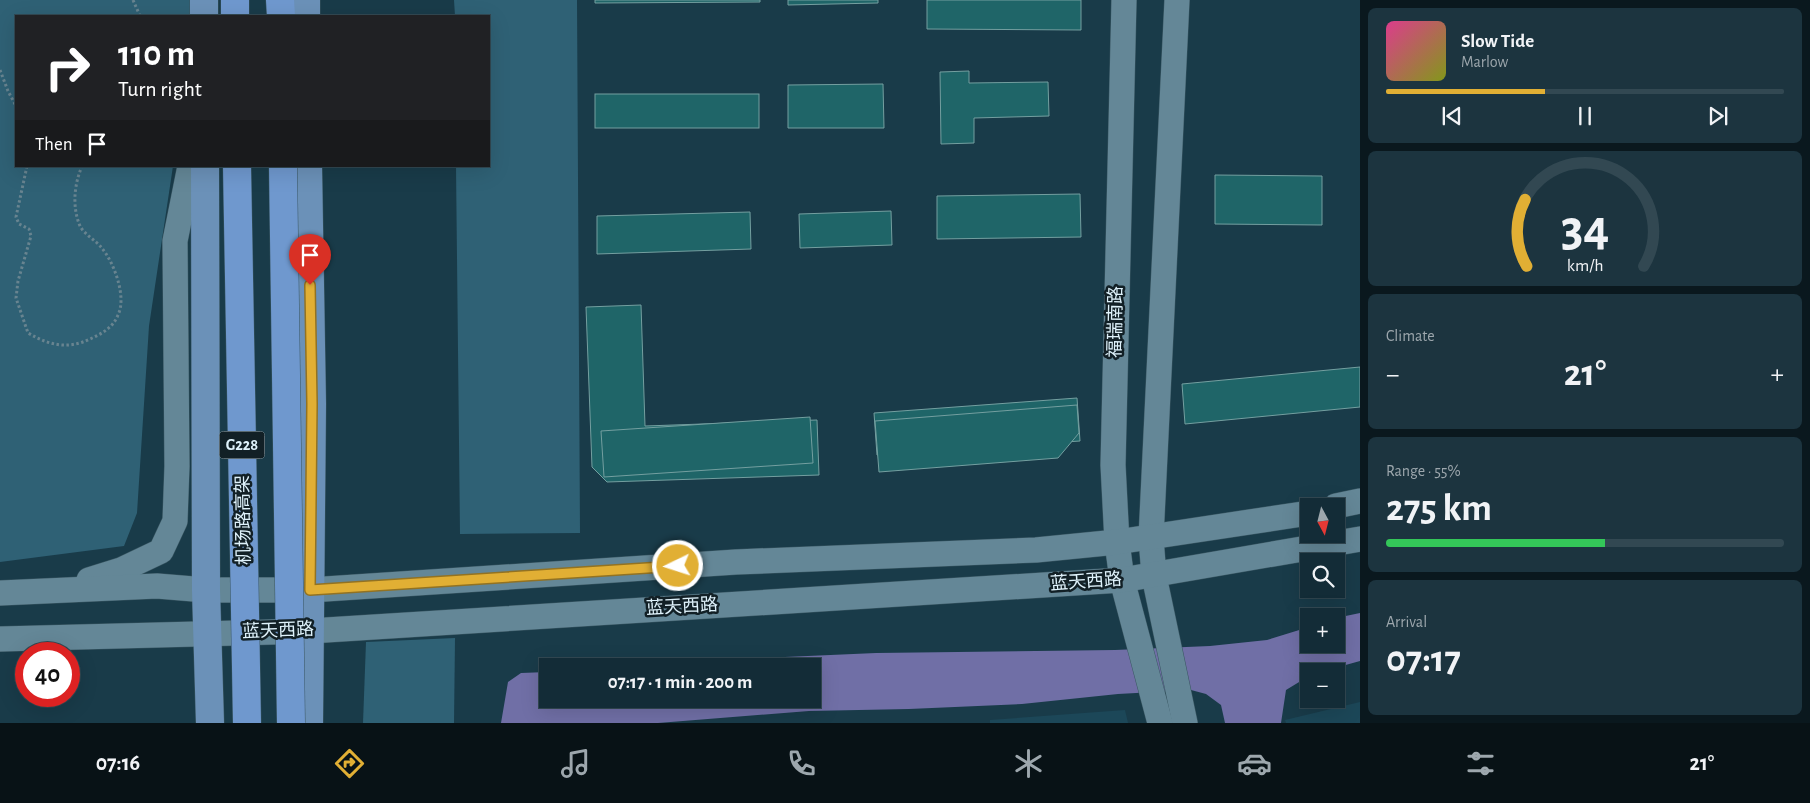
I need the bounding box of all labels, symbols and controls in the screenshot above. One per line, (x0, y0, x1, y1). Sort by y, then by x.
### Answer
text: Slow Tide (1461, 32, 1534, 51)
icon: right (35, 35, 100, 100)
text: 110 m (118, 37, 195, 72)
text: Marlow (1461, 54, 1508, 70)
text: Turn right (118, 78, 202, 100)
icon: previous (1438, 102, 1466, 130)
icon: pause (1571, 102, 1599, 130)
icon: next (1704, 102, 1732, 130)
icon: arrive (83, 130, 111, 158)
text: Then (35, 135, 73, 154)
text: 34 (1561, 203, 1609, 255)
pin (289, 234, 331, 285)
icon: arrive (296, 241, 324, 269)
text: km/h (1567, 257, 1603, 275)
street label: 福瑞南路 (1104, 286, 1126, 358)
text: Climate (1386, 328, 1435, 344)
text: 21° (1564, 355, 1606, 393)
text: − (1386, 361, 1399, 389)
text: + (1771, 361, 1784, 389)
road number: G228 (220, 432, 264, 458)
text: Range · 55% (1386, 463, 1461, 479)
street label: 机场路高架 (232, 475, 254, 565)
text: 275 km (1386, 490, 1492, 528)
north arrow (1300, 498, 1345, 542)
map controls (1300, 498, 1345, 708)
position arrow (651, 539, 703, 591)
button: search (1300, 553, 1345, 598)
street label: 蓝天西路 (1049, 569, 1123, 593)
street label: 蓝天西路 (645, 594, 718, 618)
button: + (1300, 608, 1345, 653)
text: Arrival (1386, 614, 1427, 630)
street label: 蓝天西路 (242, 619, 314, 641)
text: 07:17 (1386, 641, 1461, 679)
speed limit sign: 40 (15, 642, 80, 707)
button: − (1300, 663, 1345, 708)
text: 07:17 · 1 min · 200 m (608, 673, 752, 692)
icon: directions (332, 746, 367, 781)
icon: music (558, 746, 593, 781)
icon: phone (784, 746, 819, 781)
icon: climate (1011, 746, 1046, 781)
icon: car (1237, 746, 1272, 781)
icon: filters (1463, 746, 1498, 781)
text: 07:16 (96, 752, 140, 774)
text: 21° (1690, 752, 1714, 774)

